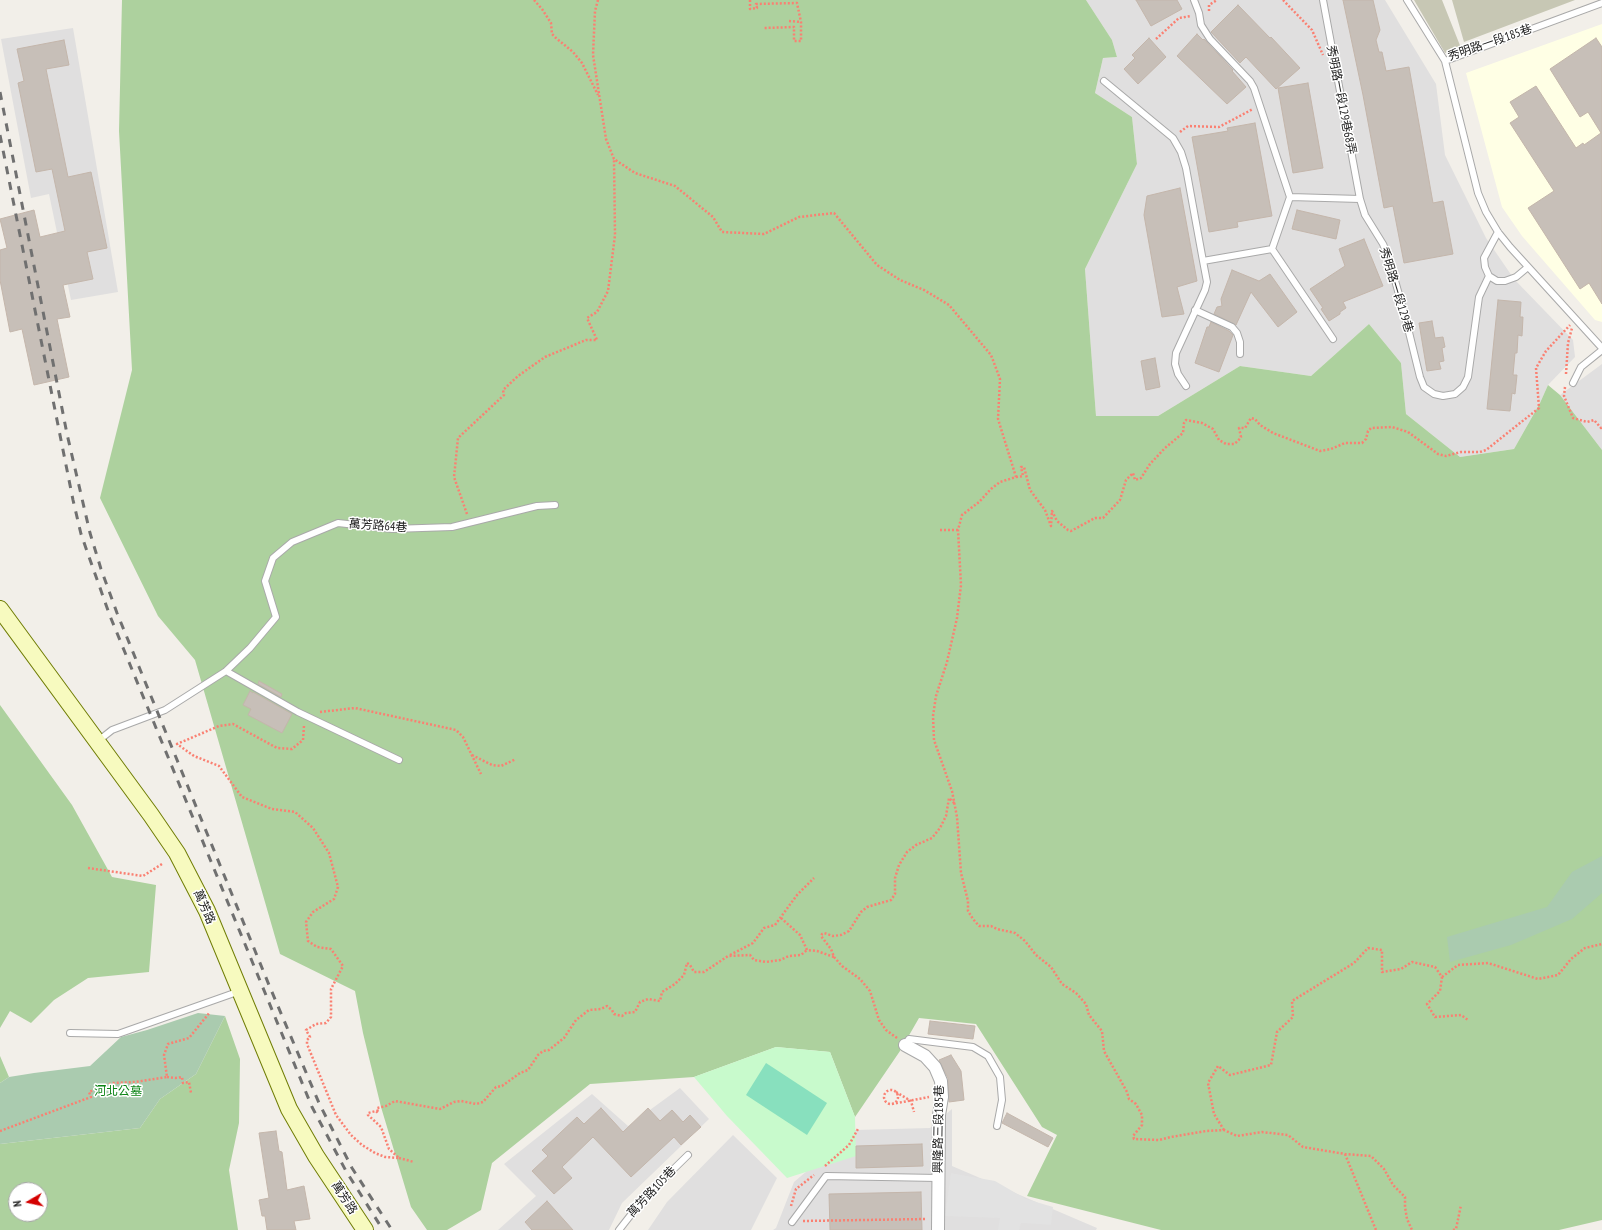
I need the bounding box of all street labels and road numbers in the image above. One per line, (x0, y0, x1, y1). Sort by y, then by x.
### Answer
street label: 秀明路一段185巷 (1446, 22, 1534, 64)
street label: 秀明路一段129巷68弄 (1323, 44, 1359, 156)
street label: 秀明路一段129巷 (1376, 246, 1416, 334)
street label: 萬芳路64巷 (348, 517, 408, 535)
street label: 萬芳路 (190, 888, 218, 926)
street label: 興隆路三段185巷 (931, 1085, 947, 1173)
street label: 萬芳路105巷 (625, 1164, 679, 1220)
street label: 萬芳路 (328, 1179, 360, 1217)

